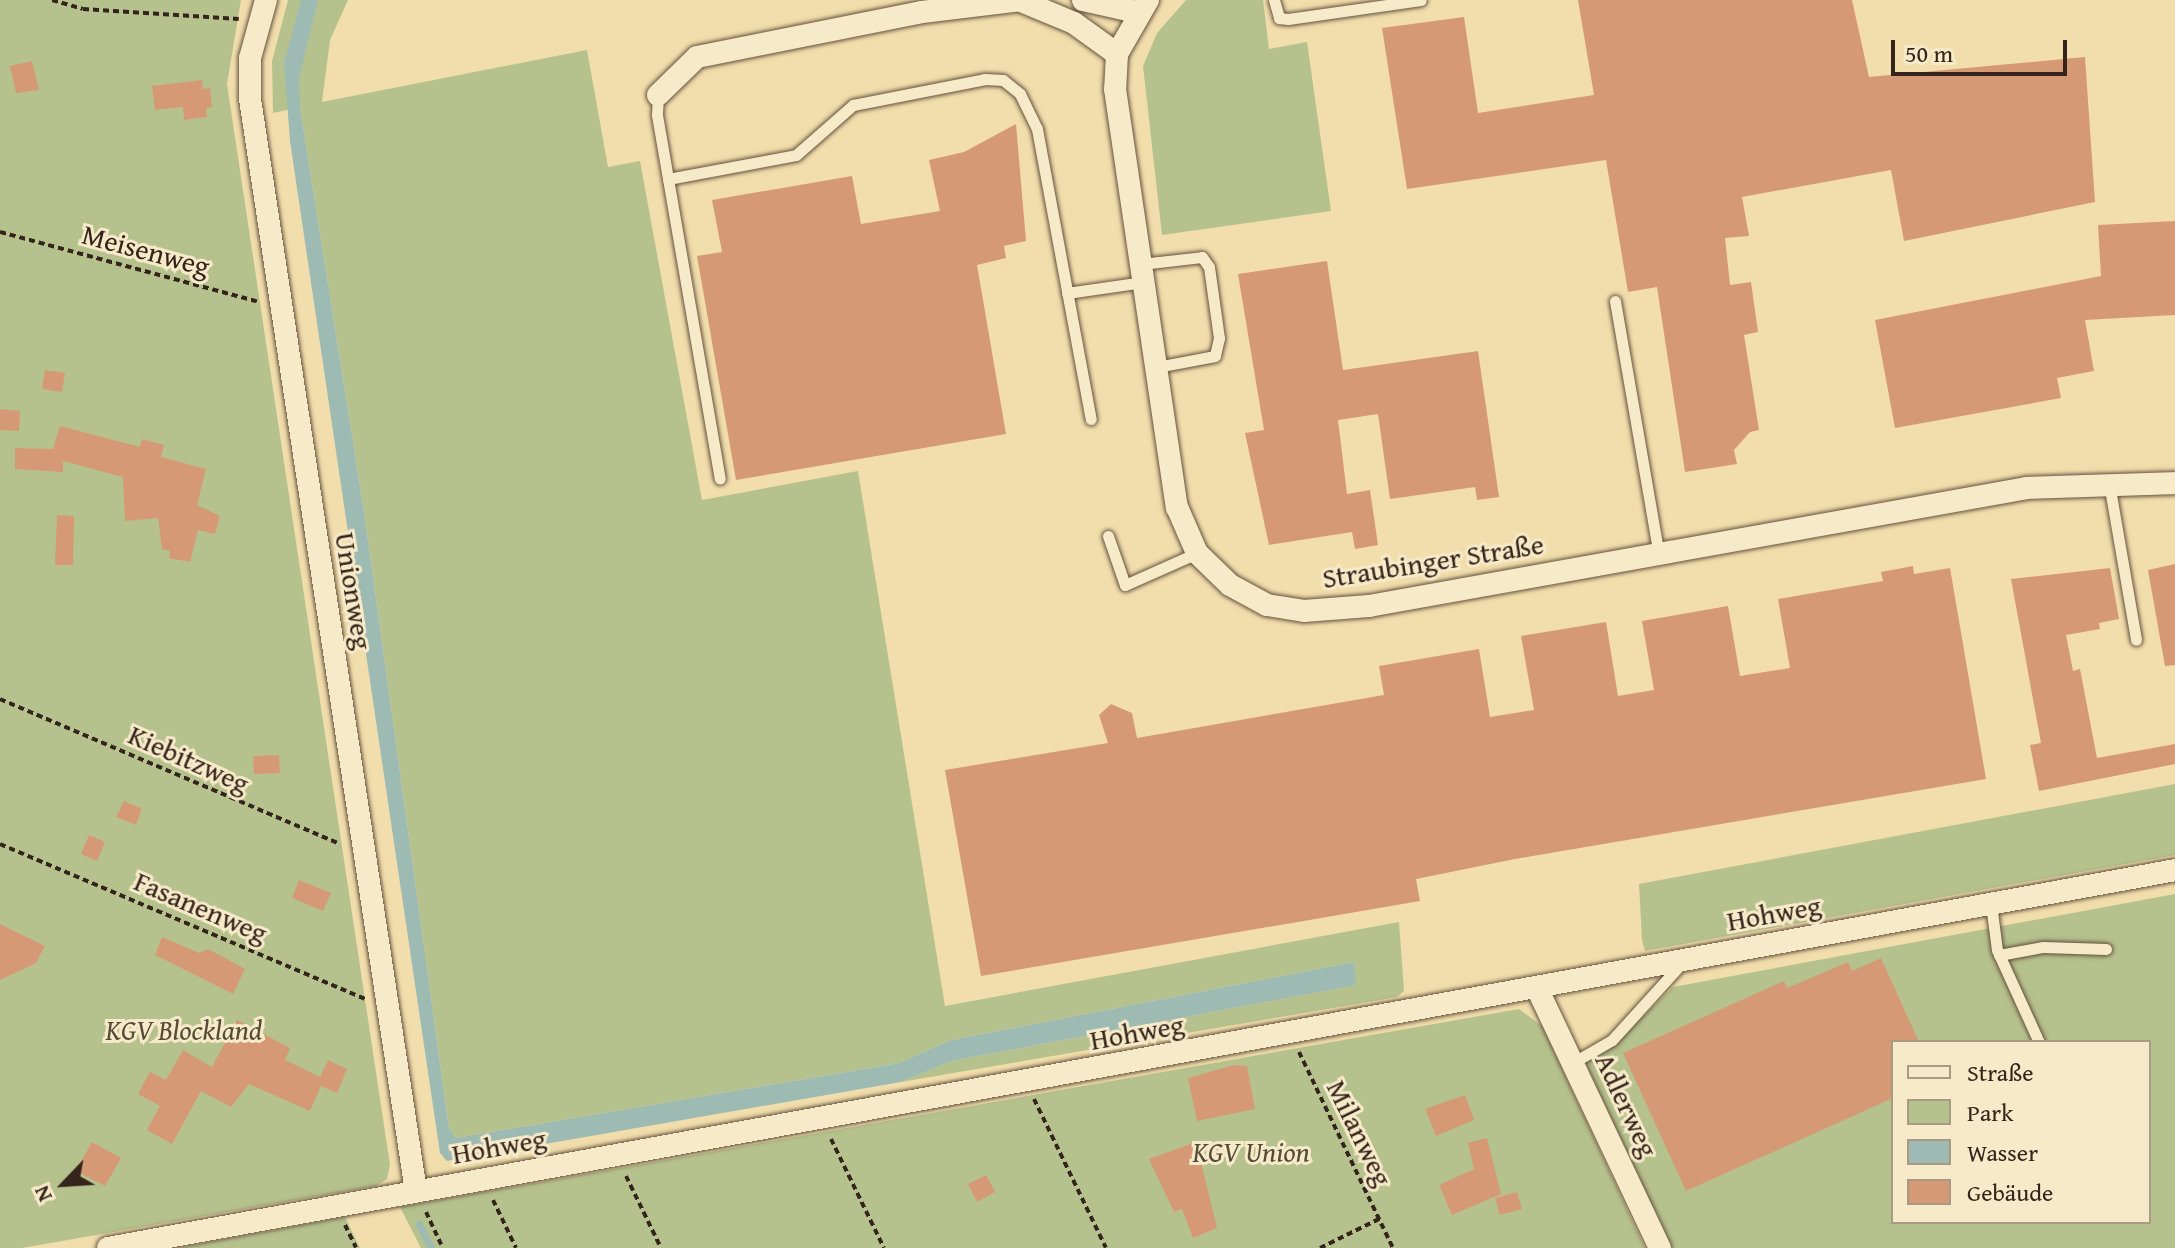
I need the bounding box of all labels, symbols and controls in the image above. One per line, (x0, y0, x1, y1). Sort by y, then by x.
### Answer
scale bar (1895, 24, 2071, 74)
text: 50 m (1905, 36, 1953, 71)
street label: Meisenweg (79, 217, 213, 283)
street label: Straubinger Straße (1320, 527, 1546, 595)
street label: Unionweg (328, 530, 380, 652)
street label: Kiebitzweg (123, 718, 255, 800)
street label: Fasanenweg (129, 864, 273, 950)
street label: Hohweg (1724, 888, 1824, 938)
street label: Hohweg (1087, 1007, 1187, 1057)
park label: KGV Blockland (106, 1013, 262, 1047)
legend (1891, 1040, 2151, 1224)
street label: Adlerweg (1588, 1048, 1666, 1162)
text: Straße (1967, 1055, 2034, 1090)
street label: Milanweg (1320, 1074, 1400, 1192)
text: Park (1967, 1095, 2013, 1130)
street label: Hohweg (449, 1121, 549, 1171)
park label: KGV Union (1192, 1135, 1310, 1169)
text: Wasser (1967, 1135, 2038, 1170)
north arrow (24, 1144, 104, 1224)
text: Gebäude (1967, 1175, 2053, 1210)
text: N (25, 1181, 60, 1208)

